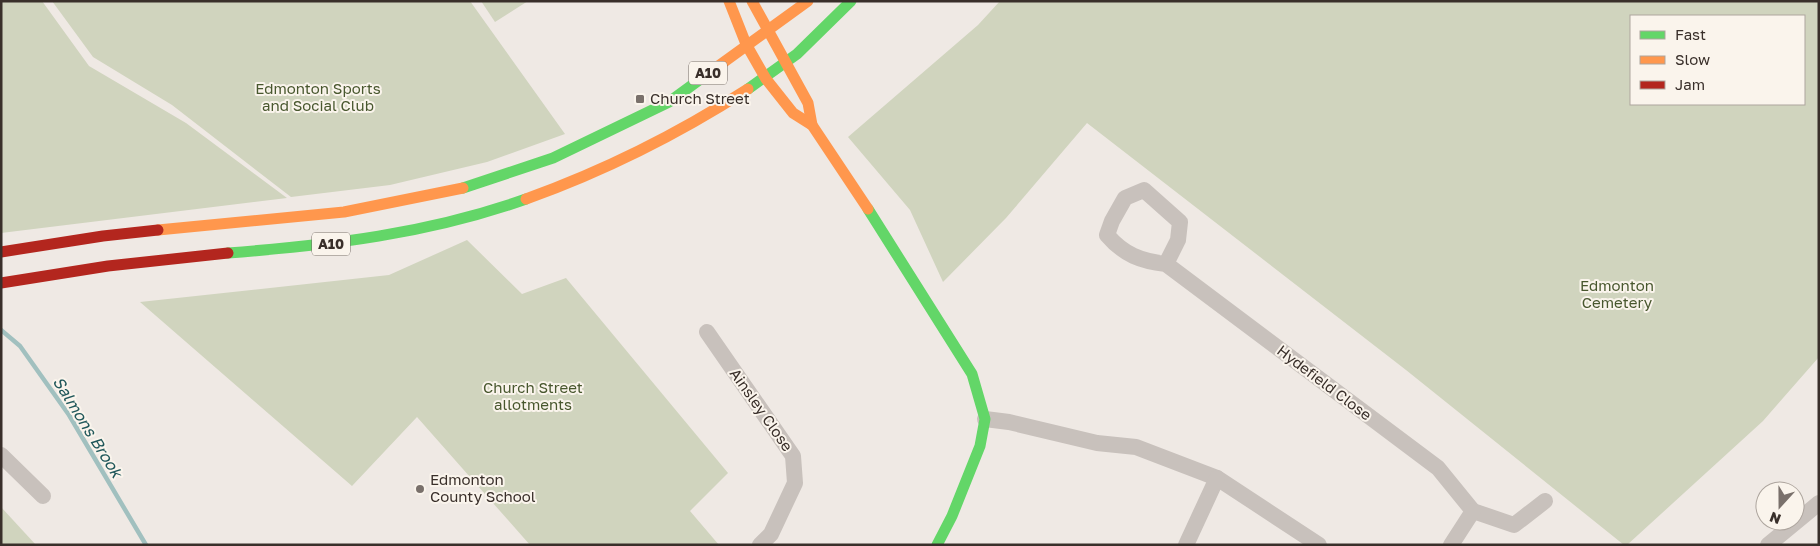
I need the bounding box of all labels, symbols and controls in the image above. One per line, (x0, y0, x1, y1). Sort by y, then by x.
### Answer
legend (1630, 15, 1805, 105)
text: Fast (1675, 25, 1706, 43)
text: Slow (1675, 50, 1710, 68)
road number: A10 (689, 62, 727, 84)
text: Jam (1675, 75, 1705, 93)
park label: Edmonton Sports and Social Club (255, 79, 381, 114)
place label: Church Street (650, 89, 750, 107)
marker: Church Street (634, 93, 646, 105)
road number: A10 (312, 232, 350, 255)
park label: Edmonton Cemetery (1580, 276, 1654, 311)
street label: Hydefield Close (1274, 341, 1376, 424)
street label: Ainsley Close (727, 365, 797, 455)
water label: Salmons Brook (49, 373, 128, 483)
park label: Church Street allotments (483, 378, 583, 413)
place label: Edmonton County School (430, 470, 536, 505)
north arrow (1755, 481, 1805, 531)
marker: Edmonton County School (414, 483, 426, 495)
text: N (1767, 509, 1783, 528)

